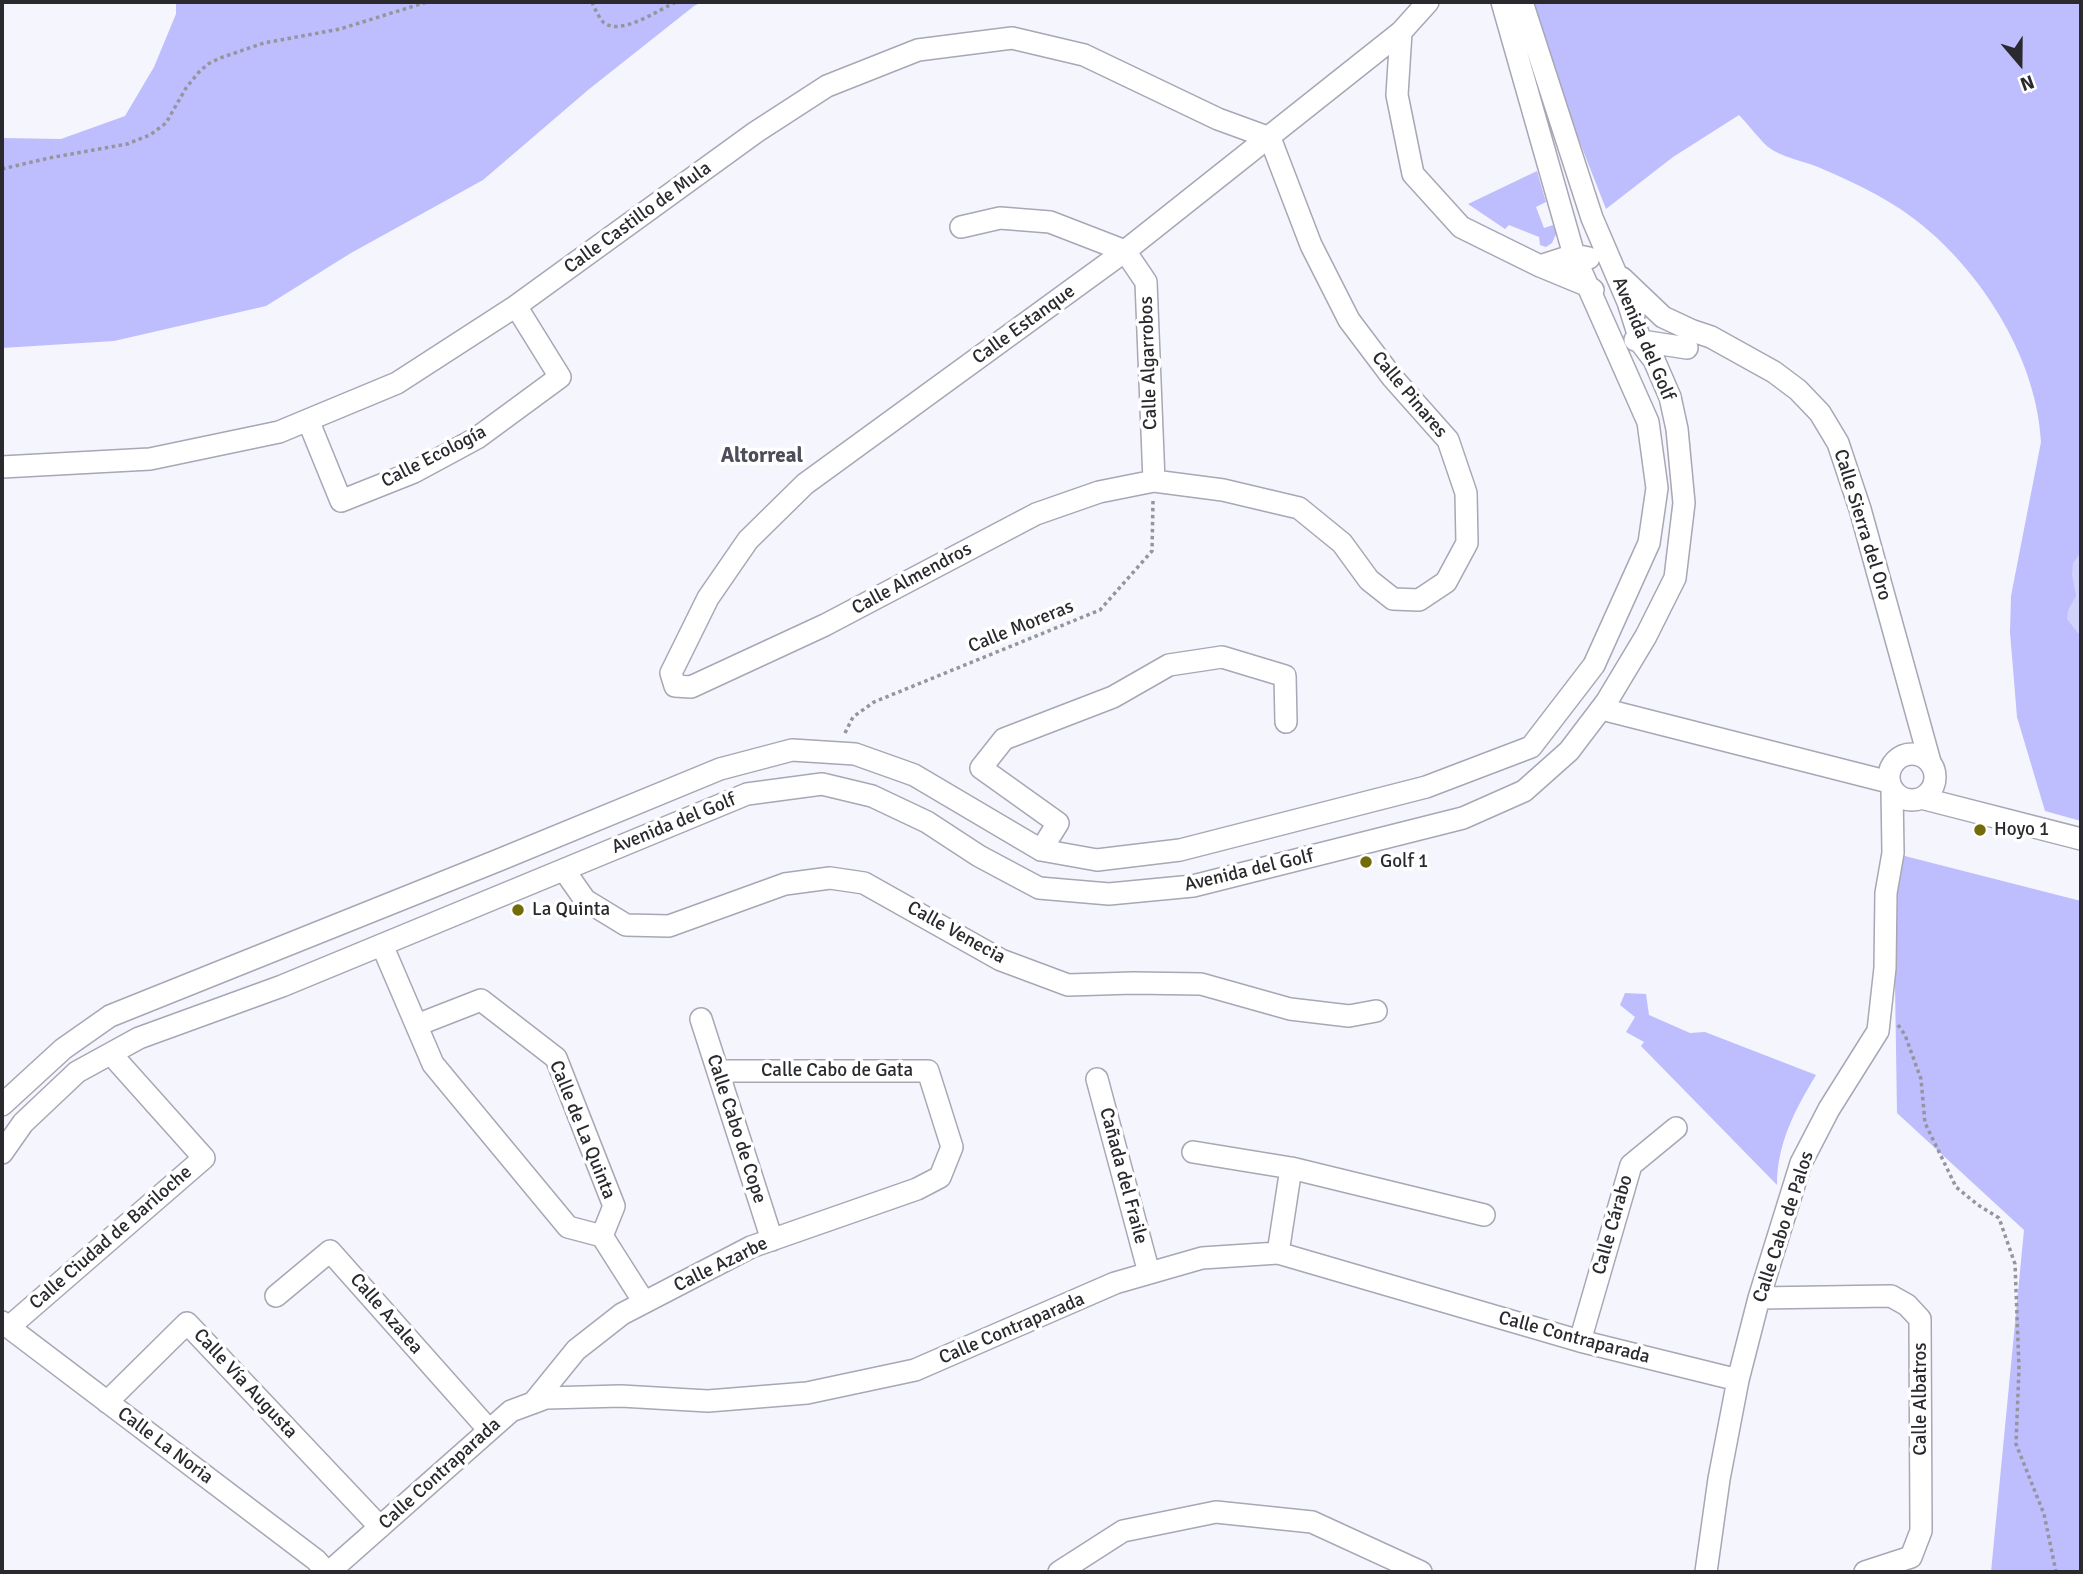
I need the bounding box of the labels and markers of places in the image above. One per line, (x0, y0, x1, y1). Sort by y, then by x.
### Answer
place label: Hoyo 1 (1994, 819, 2049, 841)
marker: Hoyo 1 (1972, 822, 1988, 838)
place label: Golf 1 (1380, 851, 1428, 873)
marker: Golf 1 (1358, 854, 1374, 870)
place label: La Quinta (532, 899, 610, 921)
marker: La Quinta (510, 902, 526, 918)

